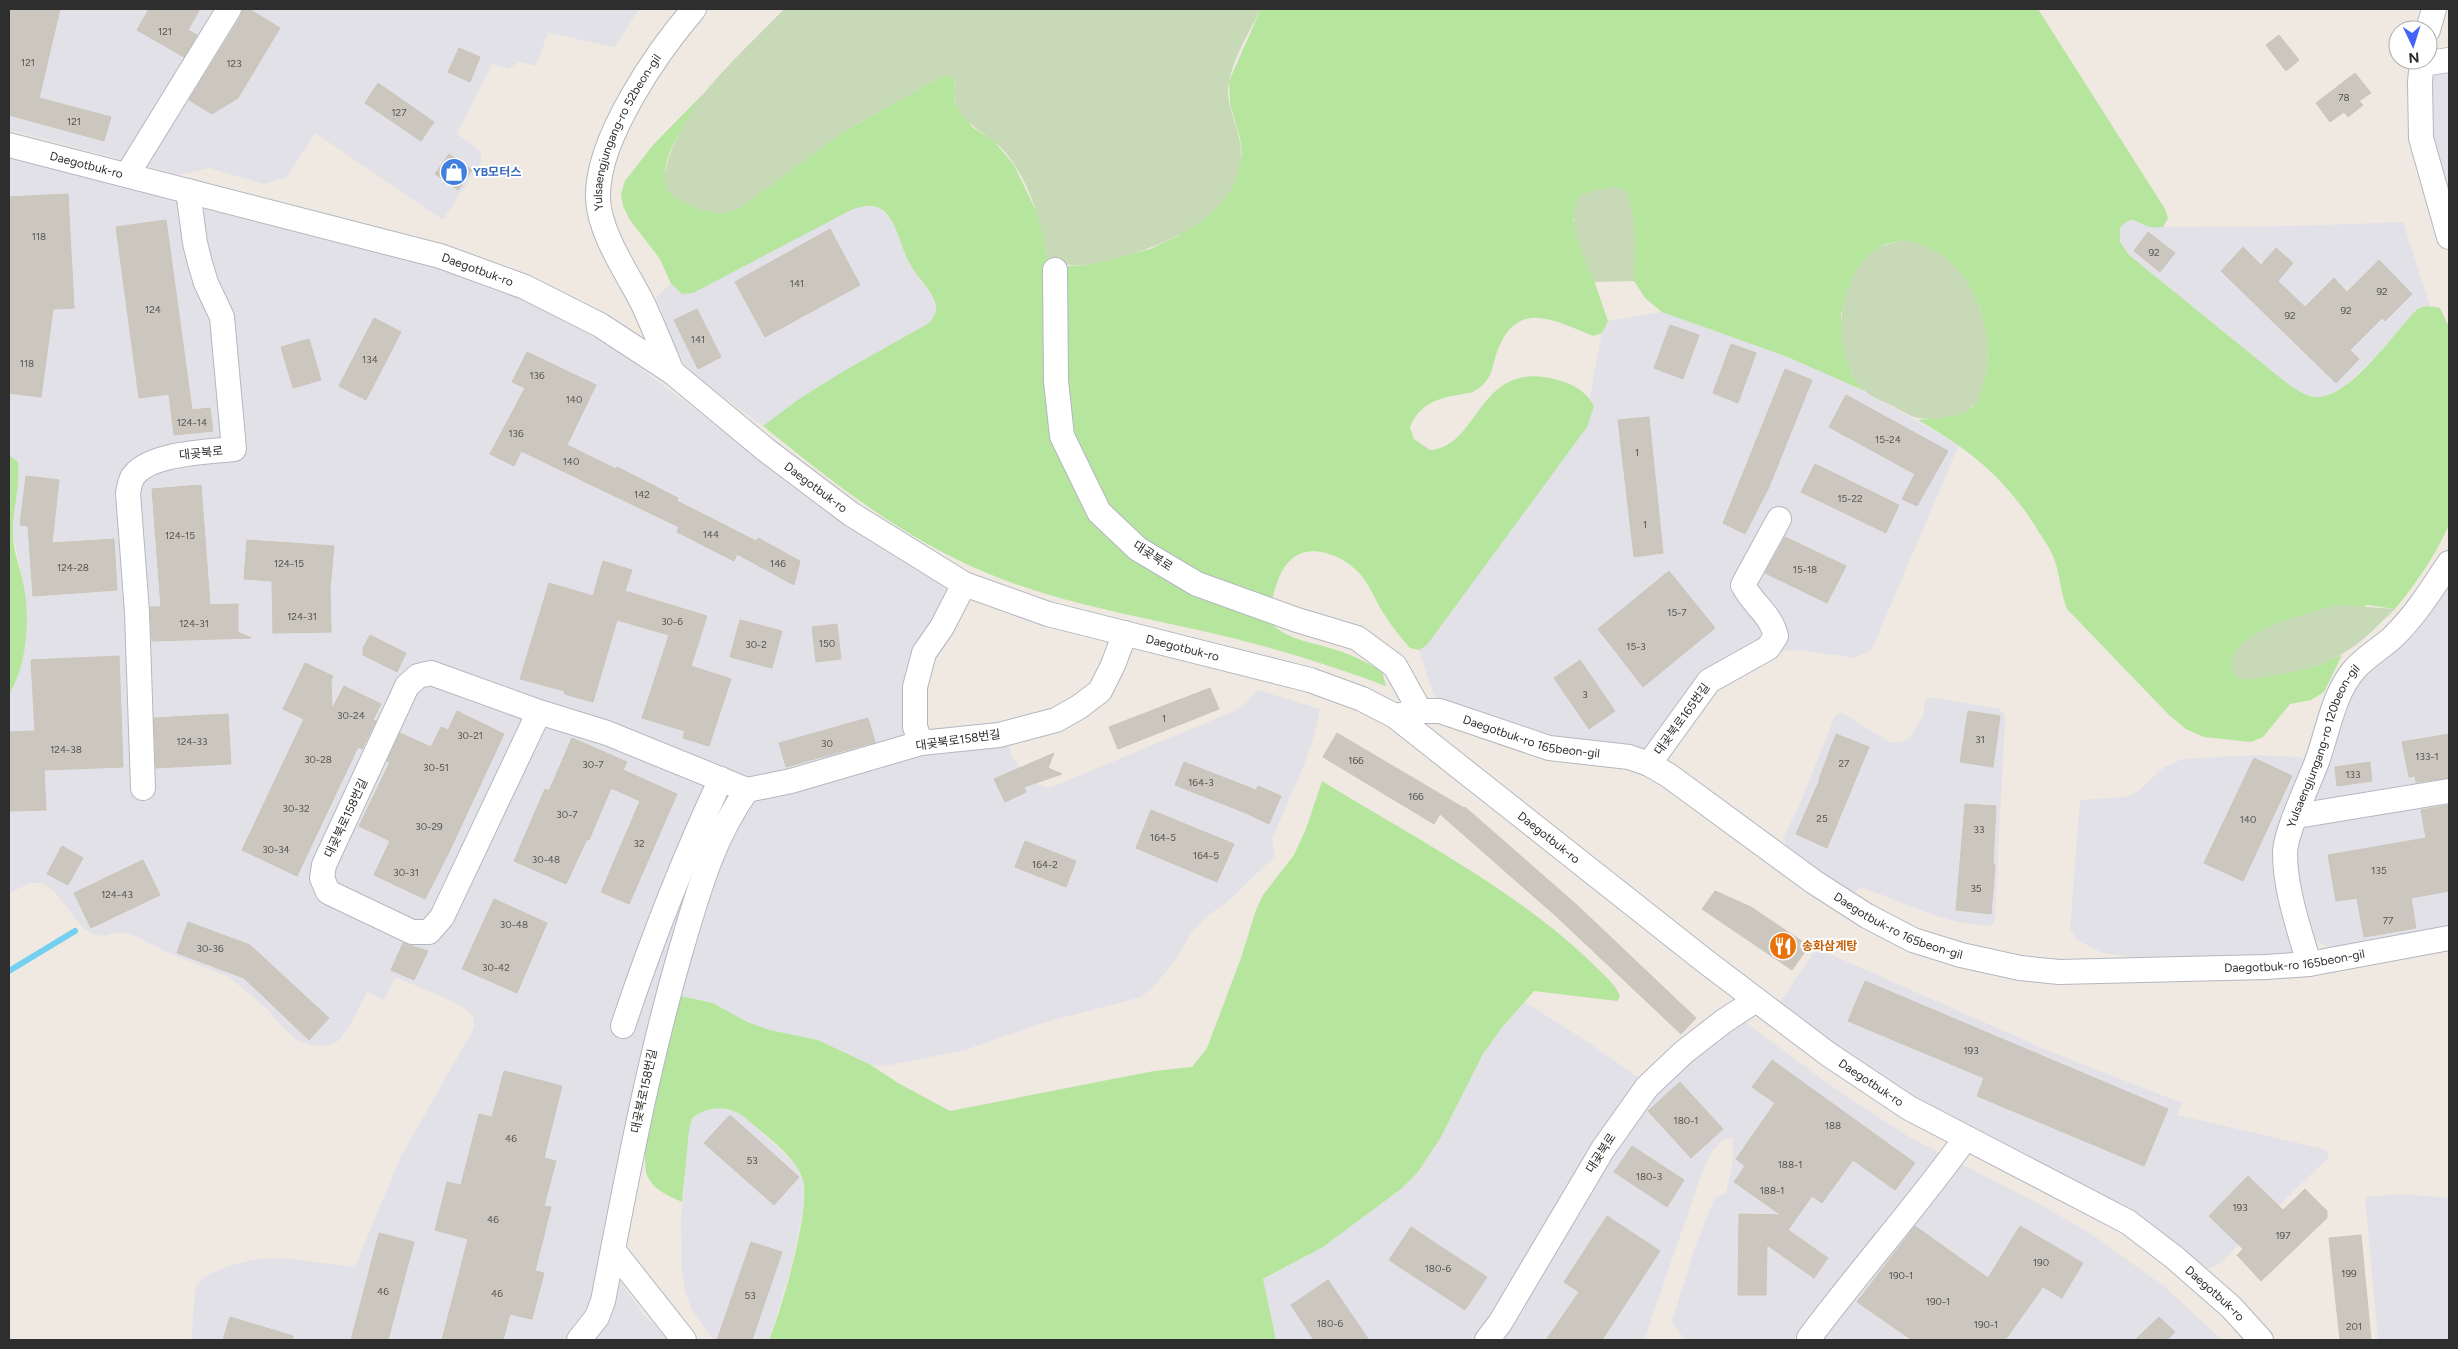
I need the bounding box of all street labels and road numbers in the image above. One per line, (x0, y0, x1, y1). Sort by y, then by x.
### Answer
street label: Yulsaengjungang-ro 52beon-gil (591, 52, 664, 212)
street label: Daegotbuk-ro (48, 149, 125, 181)
street label: Daegotbuk-ro (440, 250, 515, 289)
street label: 대곶북로 (178, 444, 224, 462)
street label: Daegotbuk-ro (782, 459, 850, 516)
street label: 대곶북로 (1131, 538, 1175, 574)
street label: Daegotbuk-ro (1144, 632, 1221, 664)
street label: Yulsaengjungang-ro 120beon-gil (2284, 662, 2362, 830)
street label: 대곶북로165번길 (1651, 681, 1713, 757)
street label: Daegotbuk-ro 165beon-gil (1461, 712, 1601, 761)
street label: 대곶북로158번길 (915, 727, 1001, 753)
street label: 대곶북로158번길 (322, 776, 370, 860)
street label: Daegotbuk-ro (1515, 809, 1583, 866)
street label: Daegotbuk-ro 165beon-gil (1831, 890, 1964, 962)
street label: Daegotbuk-ro 165beon-gil (2224, 947, 2366, 975)
street label: 대곶북로158번길 (628, 1048, 660, 1134)
street label: Daegotbuk-ro (1836, 1056, 1906, 1109)
street label: 대곶북로 (1583, 1131, 1619, 1175)
street label: Daegotbuk-ro (2182, 1263, 2247, 1324)

